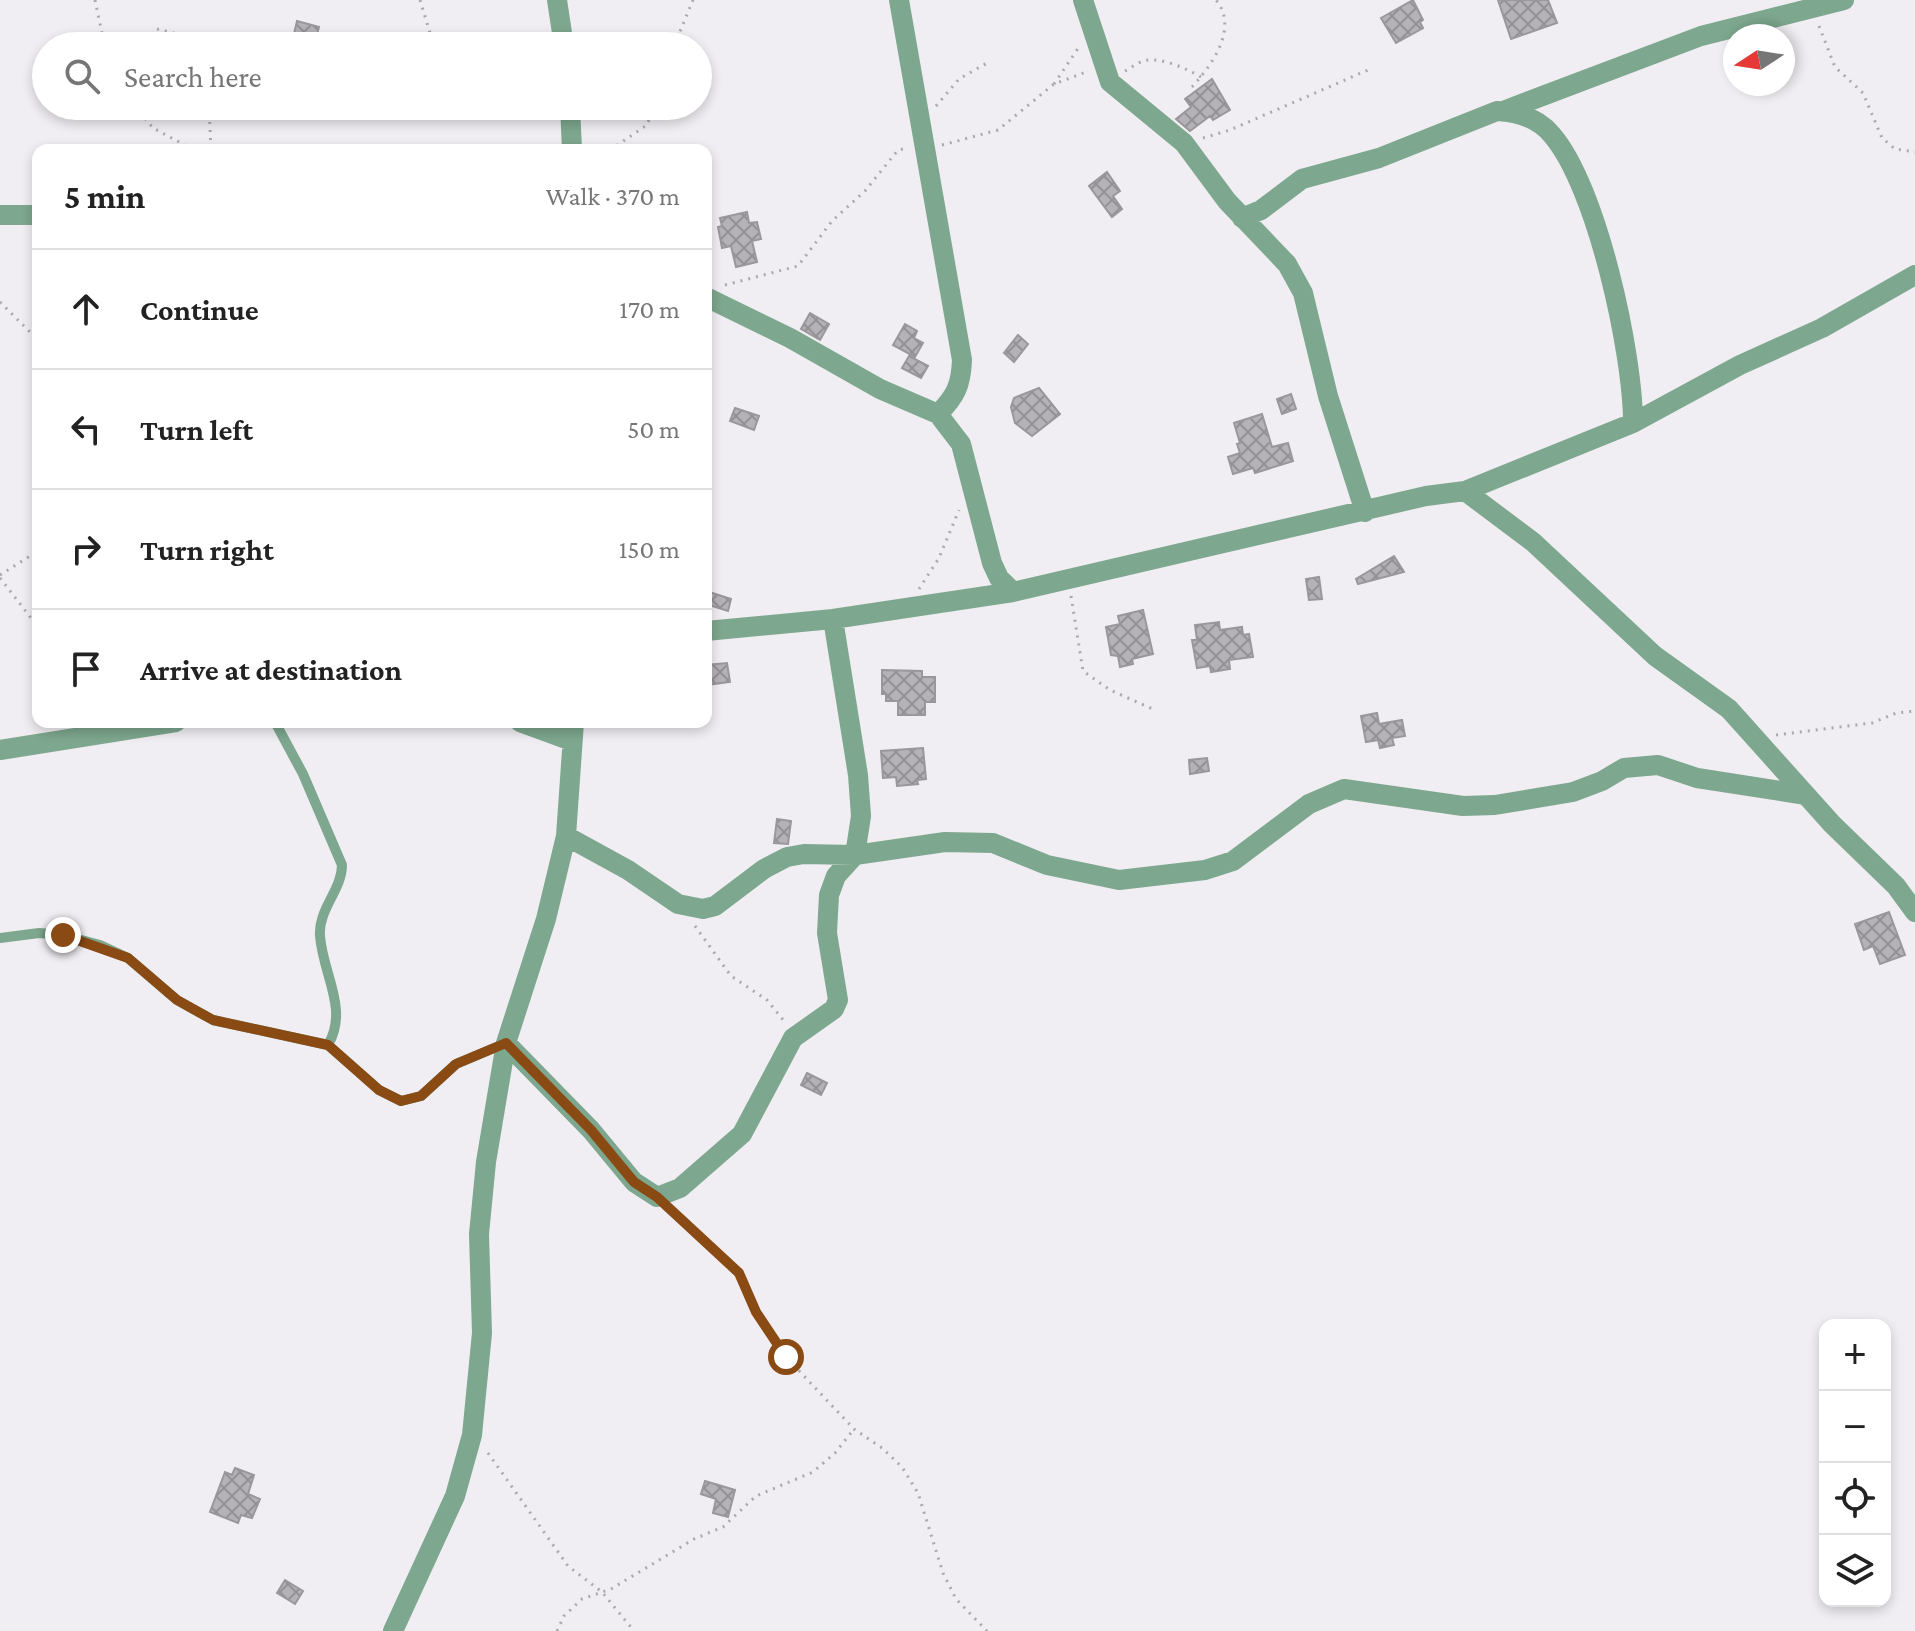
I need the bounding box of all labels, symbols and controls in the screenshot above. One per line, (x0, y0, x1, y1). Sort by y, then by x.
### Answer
north arrow (1723, 24, 1795, 96)
search box (32, 32, 712, 120)
icon: search (60, 54, 104, 98)
text: Search here (124, 60, 262, 93)
text: 5 min (64, 178, 145, 215)
text: Walk · 370 m (546, 182, 680, 211)
icon: ahead (64, 287, 108, 331)
text: Continue (140, 293, 259, 326)
text: 170 m (619, 295, 680, 324)
icon: left (64, 407, 108, 451)
text: Turn left (140, 413, 253, 446)
text: 50 m (627, 415, 680, 444)
icon: right (64, 527, 108, 571)
text: Turn right (140, 533, 274, 566)
text: 150 m (619, 535, 680, 564)
icon: arrive (64, 647, 108, 691)
text: Arrive at destination (140, 653, 402, 686)
route end (45, 917, 81, 953)
map controls (1819, 1319, 1891, 1607)
button: + (1819, 1319, 1891, 1391)
route start (768, 1339, 804, 1375)
button: − (1819, 1391, 1891, 1463)
button: locate (1819, 1463, 1891, 1535)
button: layers (1819, 1535, 1891, 1607)

